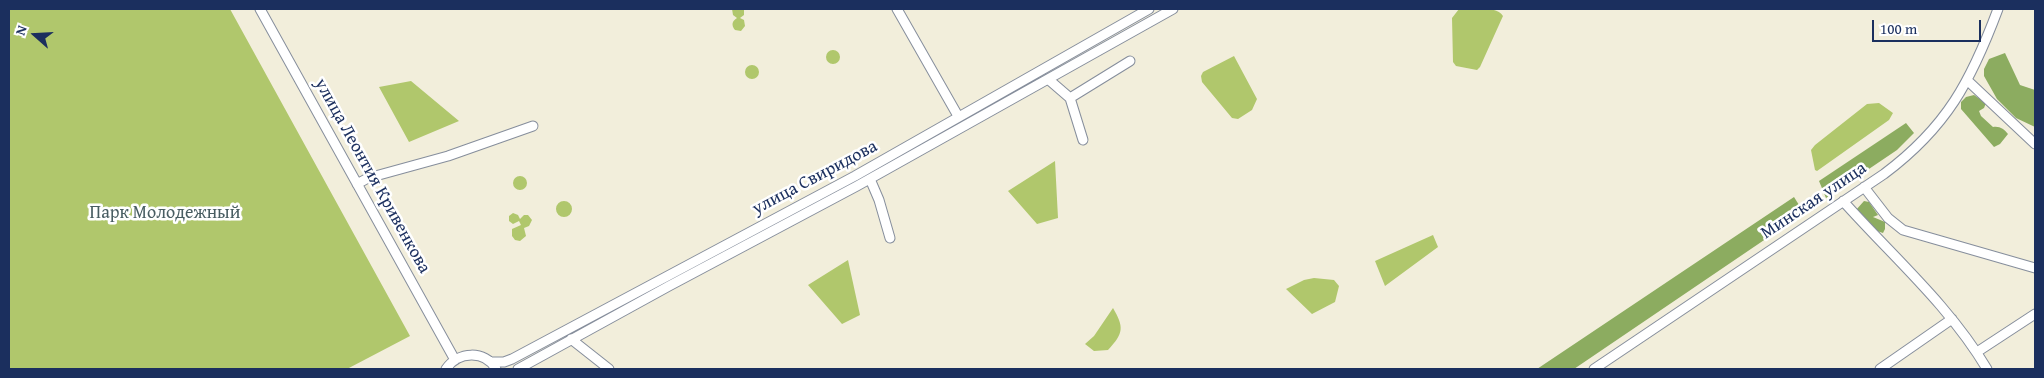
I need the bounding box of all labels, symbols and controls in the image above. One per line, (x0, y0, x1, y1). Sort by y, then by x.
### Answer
north arrow (10, 10, 60, 60)
scale bar (1874, 10, 1983, 42)
text: 100 m (1880, 18, 1917, 39)
text: N (10, 22, 32, 38)
street label: улица Леонтия Кривенкова (309, 75, 435, 277)
street label: улица Свиридова (749, 136, 881, 220)
street label: Минская улица (1757, 158, 1871, 244)
park label: Парк Молодежный (90, 202, 240, 224)

